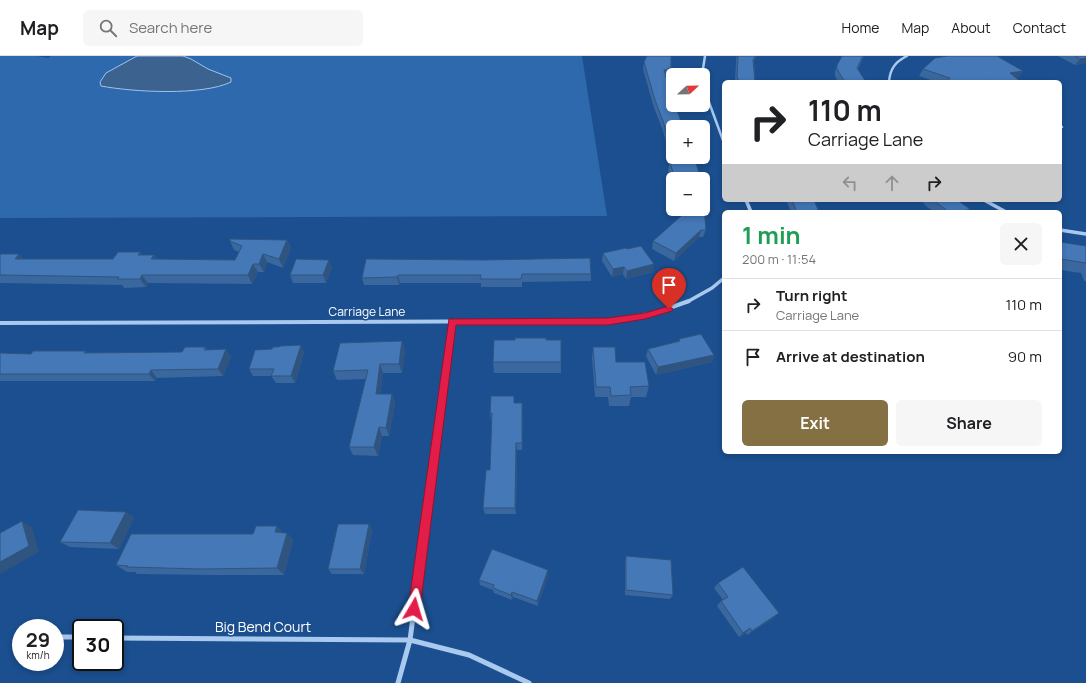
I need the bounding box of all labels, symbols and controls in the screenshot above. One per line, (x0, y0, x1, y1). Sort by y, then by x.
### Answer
search box (83, 10, 363, 46)
text: Map (20, 15, 59, 41)
icon: search (97, 17, 119, 39)
text: Search here (129, 17, 212, 38)
text: Home (842, 18, 879, 37)
text: Map (901, 18, 929, 37)
text: About (951, 18, 991, 37)
text: Contact (1013, 18, 1066, 37)
north arrow (666, 68, 710, 112)
map controls (666, 68, 710, 216)
text: 110 m (808, 91, 882, 129)
icon: right (742, 96, 794, 148)
button: + (666, 120, 710, 164)
text: Carriage Lane (808, 127, 923, 151)
button: − (666, 172, 710, 216)
icon: left (839, 172, 861, 194)
icon: ahead (881, 172, 903, 194)
icon: right (923, 172, 945, 194)
text: 1 min (742, 218, 801, 251)
button: close (1000, 223, 1042, 265)
text: 200 m · 11:54 (742, 250, 816, 268)
pin (652, 268, 686, 309)
icon: arrive (658, 274, 680, 296)
text: Turn right (776, 285, 847, 306)
icon: right (742, 294, 764, 316)
text: 110 m (1005, 294, 1042, 315)
street label: Carriage Lane (329, 303, 405, 320)
text: Carriage Lane (776, 306, 859, 324)
icon: arrive (742, 346, 764, 368)
text: Arrive at destination (776, 346, 925, 367)
text: 90 m (1008, 346, 1042, 367)
button: Exit (742, 400, 888, 446)
button: Share (896, 400, 1042, 446)
position arrow (393, 588, 435, 630)
street label: Big Bend Court (215, 617, 311, 636)
speed limit sign: 30 (72, 619, 124, 671)
text: 29 (26, 626, 50, 653)
text: km/h (26, 648, 50, 662)

